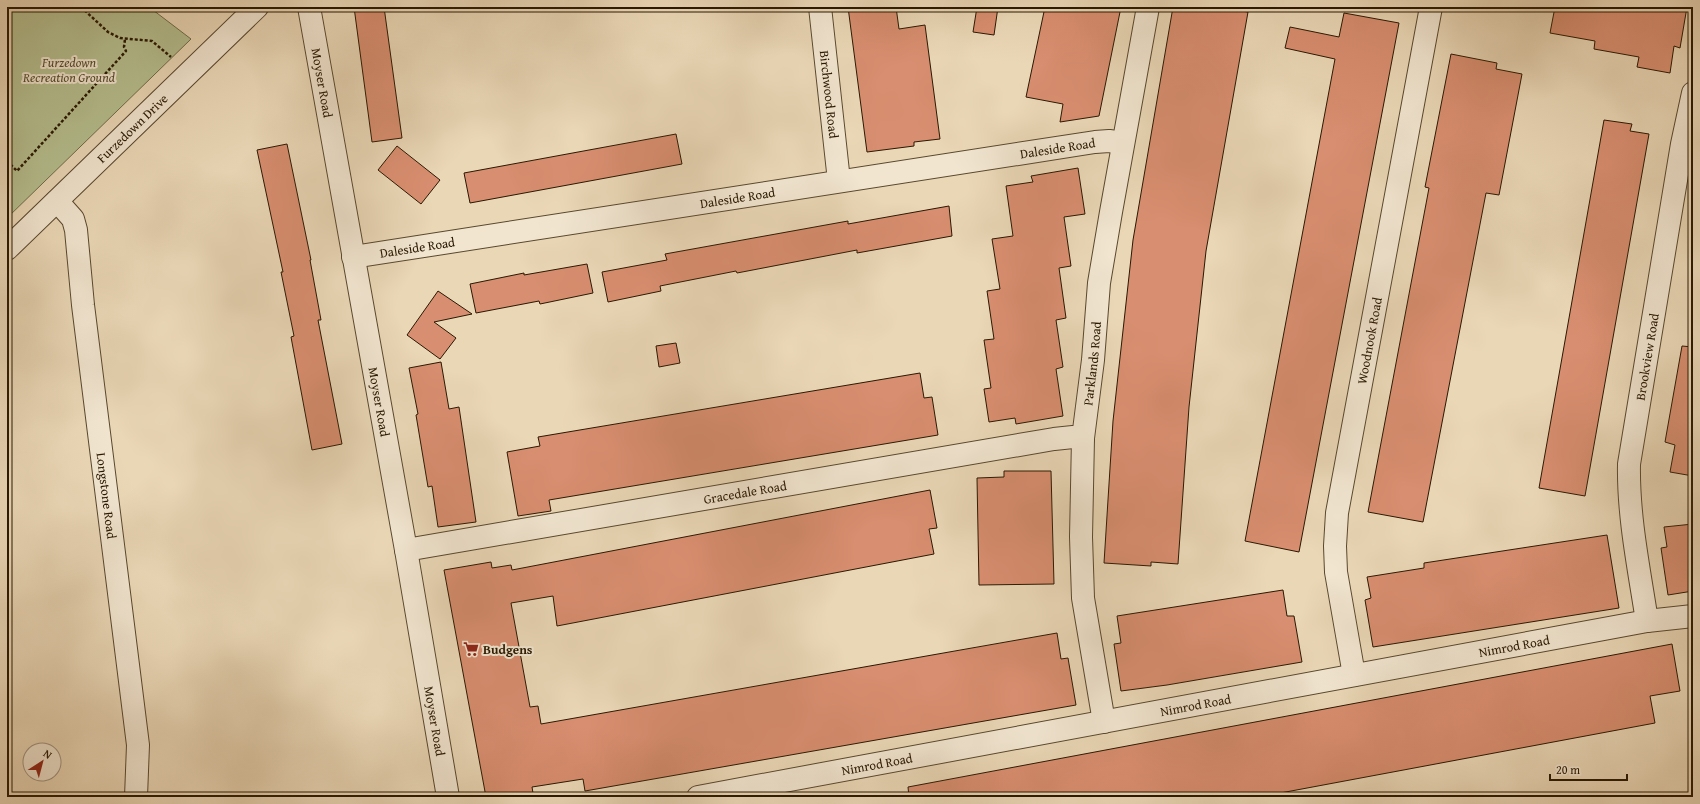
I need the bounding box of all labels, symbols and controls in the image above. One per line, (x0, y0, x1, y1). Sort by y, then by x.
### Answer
street label: Moyser Road (307, 46, 338, 119)
street label: Birchwood Road (815, 49, 844, 140)
park label: Furzedown Recreation Ground (22, 53, 115, 87)
street label: Furzedown Drive (92, 89, 172, 167)
street label: Daleside Road (1019, 133, 1097, 163)
street label: Daleside Road (698, 182, 776, 213)
street label: Daleside Road (378, 232, 456, 262)
street label: Woodnook Road (1352, 296, 1386, 386)
street label: Brookview Road (1630, 312, 1663, 402)
street label: Parklands Road (1078, 321, 1105, 407)
street label: Moyser Road (364, 365, 395, 438)
street label: Longstone Road (92, 452, 122, 540)
street label: Gracedale Road (702, 475, 788, 508)
street label: Nimrod Road (1477, 630, 1551, 662)
supermarket icon: Budgens (462, 640, 480, 658)
place label: Budgens (483, 640, 533, 659)
street label: Moyser Road (420, 685, 450, 757)
street label: Nimrod Road (1159, 689, 1233, 721)
north arrow (22, 742, 62, 782)
text: N (40, 745, 56, 763)
street label: Nimrod Road (840, 748, 914, 780)
scale bar (1550, 756, 1627, 782)
text: 20 m (1556, 761, 1580, 778)

